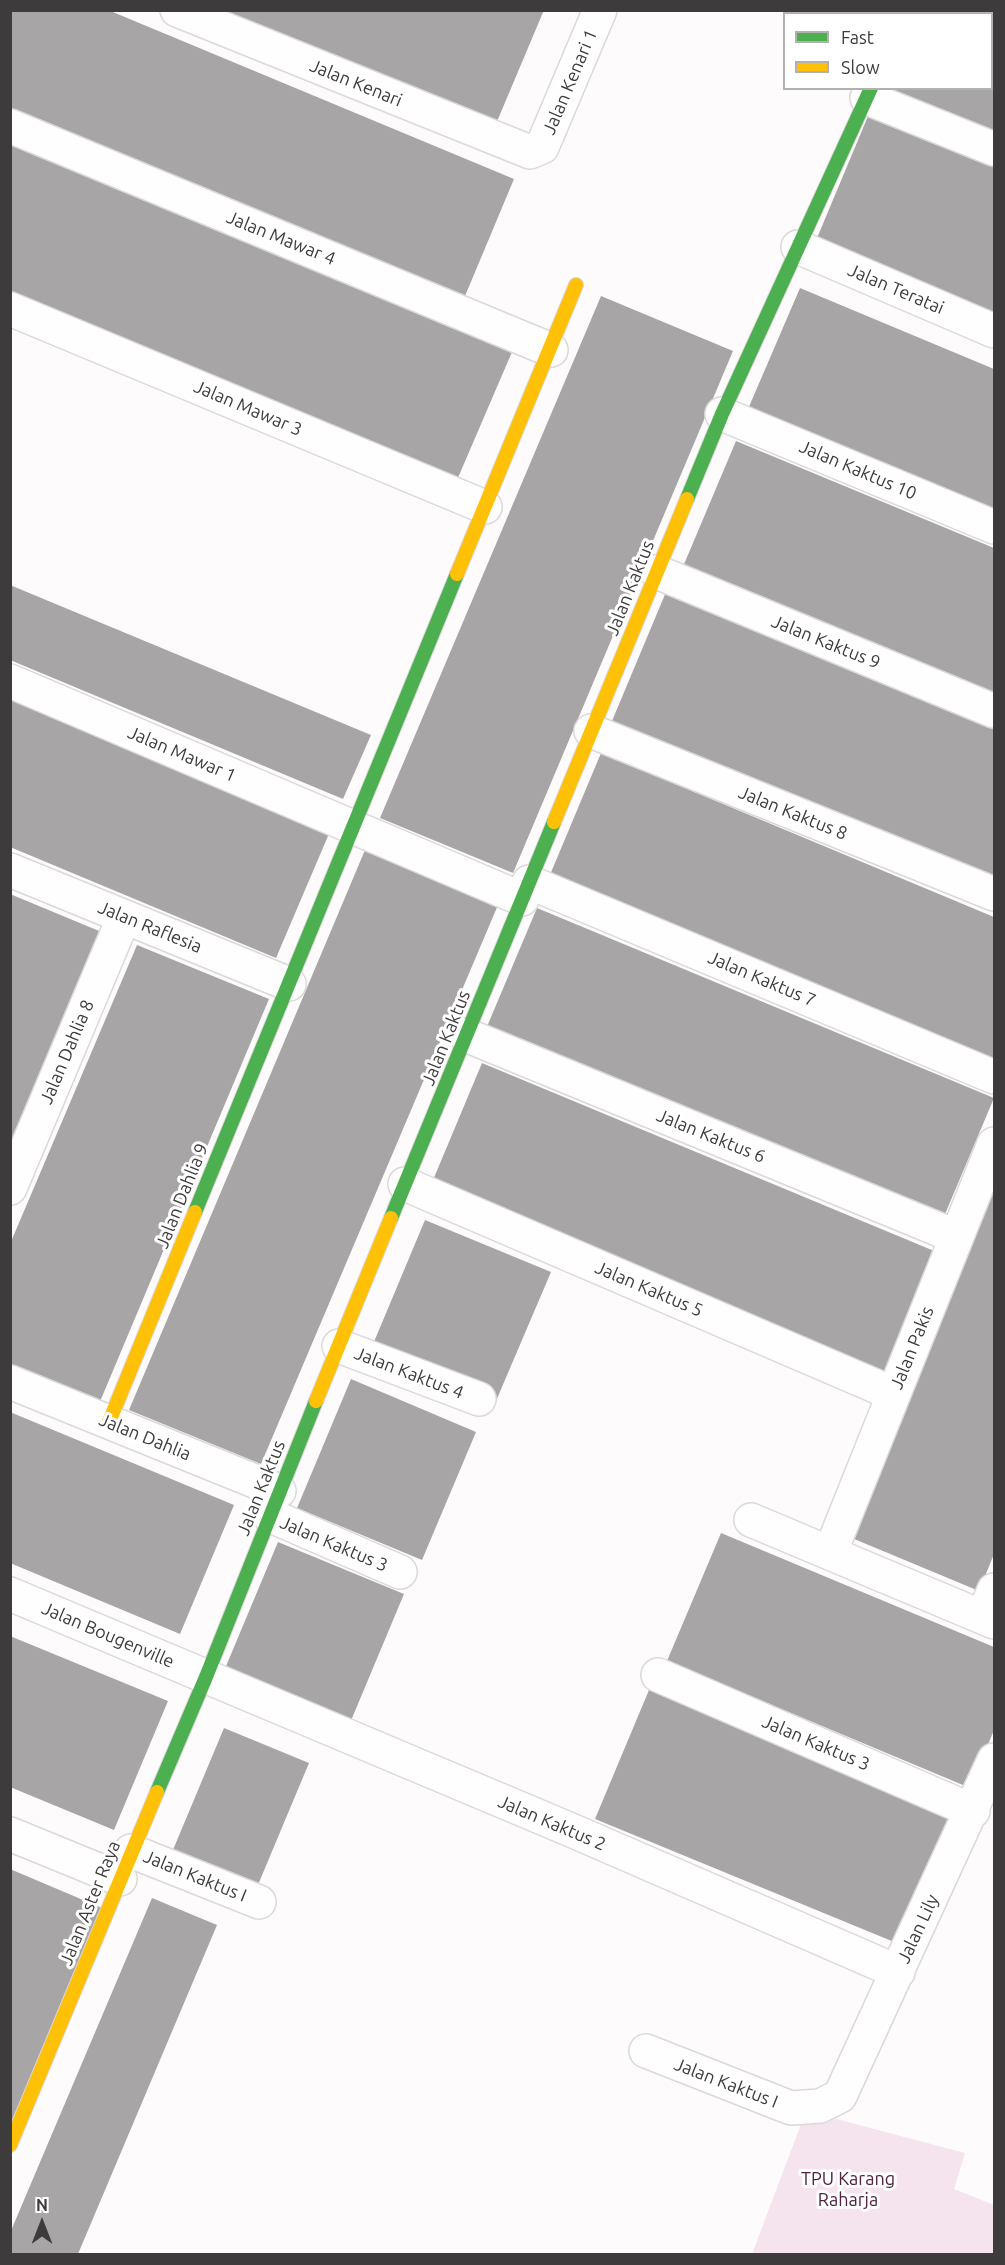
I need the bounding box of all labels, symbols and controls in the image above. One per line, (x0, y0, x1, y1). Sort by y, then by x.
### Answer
legend (783, 12, 993, 90)
street label: Jalan Kenari 1 (538, 26, 602, 138)
text: Fast (841, 27, 874, 47)
street label: Jalan Kenari (307, 55, 405, 111)
text: Slow (841, 57, 880, 77)
street label: Jalan Mawar 4 (223, 206, 339, 270)
street label: Jalan Teratai (845, 259, 947, 319)
street label: Jalan Mawar 3 (191, 375, 305, 441)
street label: Jalan Kaktus 10 (796, 436, 920, 504)
street label: Jalan Kaktus (601, 537, 659, 639)
street label: Jalan Kaktus 9 (769, 610, 883, 674)
street label: Jalan Mawar 1 (125, 721, 239, 787)
street label: Jalan Kaktus 8 (736, 781, 850, 845)
street label: Jalan Raflesia (95, 896, 205, 958)
street label: Jalan Kaktus 7 (705, 947, 819, 1011)
street label: Jalan Kaktus (417, 987, 475, 1089)
street label: Jalan Dahlia 8 (35, 997, 99, 1107)
street label: Jalan Kaktus 6 (654, 1104, 768, 1168)
street label: Jalan Dahlia 9 (151, 1140, 213, 1252)
street label: Jalan Kaktus 5 (592, 1257, 706, 1321)
street label: Jalan Pakis (886, 1303, 938, 1393)
street label: Jalan Kaktus 4 (351, 1342, 467, 1404)
street label: Jalan Dahlia (96, 1409, 194, 1465)
street label: Jalan Kaktus (232, 1437, 290, 1539)
street label: Jalan Kaktus 3 (277, 1512, 391, 1576)
street label: Jalan Bougenville (39, 1597, 177, 1673)
street label: Jalan Kaktus 3 (759, 1711, 873, 1775)
street label: Jalan Kaktus 2 (495, 1791, 609, 1855)
street label: Jalan Aster Raya (55, 1838, 125, 1968)
street label: Jalan Kaktus I (140, 1845, 250, 1907)
street label: Jalan Lily (893, 1891, 943, 1967)
street label: Jalan Kaktus I (671, 2053, 781, 2113)
park label: TPU Karang Raharja (801, 2168, 895, 2210)
north arrow (12, 2193, 72, 2253)
text: N (36, 2196, 48, 2214)

